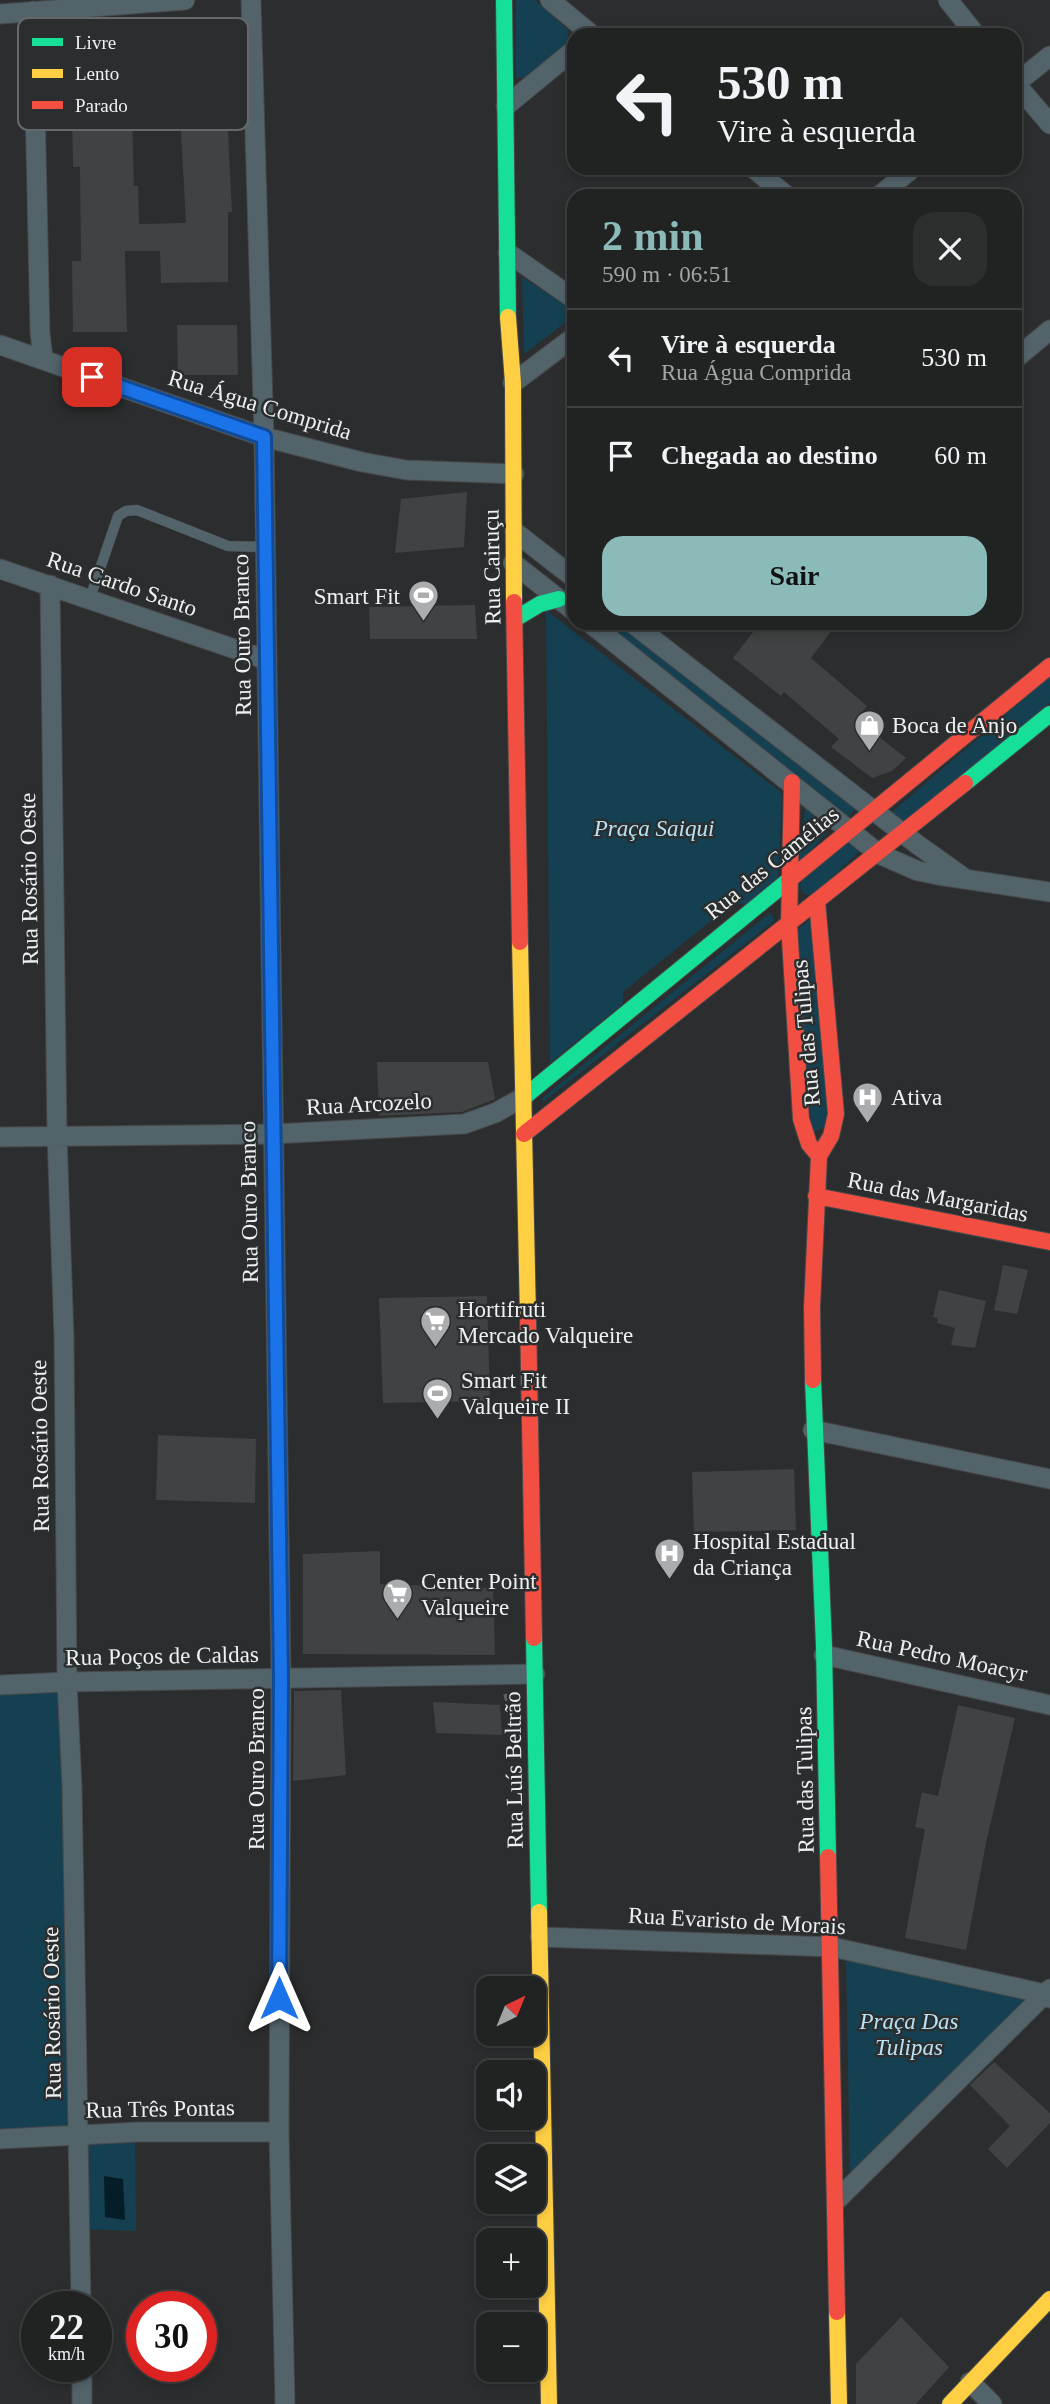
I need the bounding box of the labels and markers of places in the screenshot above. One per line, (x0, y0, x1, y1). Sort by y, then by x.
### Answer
pin (62, 347, 122, 407)
sports icon: Smart Fit (406, 579, 440, 623)
place label: Smart Fit (314, 584, 401, 609)
shop icon: Boca de Anjo (852, 708, 886, 752)
place label: Boca de Anjo (892, 713, 1017, 738)
hospital icon: Ativa (851, 1080, 885, 1124)
place label: Ativa (891, 1085, 942, 1110)
place label: Hortifruti Mercado Valqueire (458, 1297, 633, 1348)
supermarket icon: Hortifruti Mercado Valqueire (418, 1305, 452, 1349)
place label: Smart Fit Valqueire II (461, 1368, 570, 1419)
sports icon: Smart Fit Valqueire II (421, 1376, 455, 1420)
place label: Hospital Estadual da Criança (693, 1529, 856, 1580)
hospital icon: Hospital Estadual da Criança (653, 1537, 687, 1581)
place label: Center Point Valqueire (421, 1569, 537, 1620)
supermarket icon: Center Point Valqueire (381, 1577, 415, 1621)

